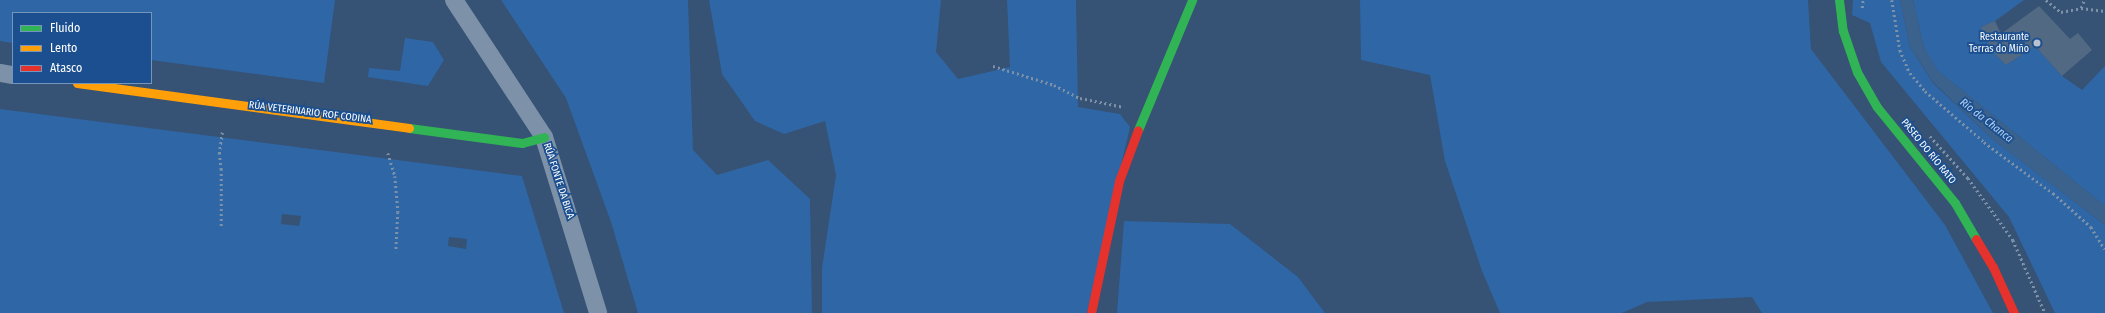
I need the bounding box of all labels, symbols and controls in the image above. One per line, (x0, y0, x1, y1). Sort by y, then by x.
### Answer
legend (12, 12, 152, 84)
text: Fluido (50, 21, 80, 35)
place label: Restaurante Terras do Miño (1969, 31, 2029, 54)
marker: Restaurante Terras do Miño (2032, 38, 2042, 48)
text: Lento (50, 41, 77, 55)
text: Atasco (50, 61, 82, 75)
water label: Río da Chanca (1957, 96, 2015, 146)
street label: RÚA VETERINARIO ROF CODINA (248, 100, 372, 126)
street label: PASEO DO RÍO RATO (1898, 117, 1958, 187)
street label: RÚA FONTE DA BICA (540, 142, 576, 220)

